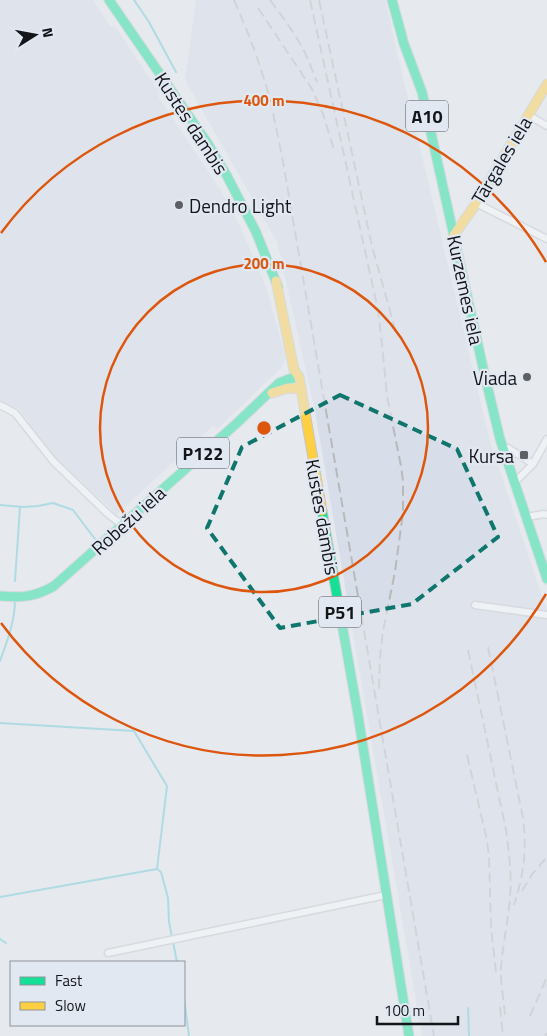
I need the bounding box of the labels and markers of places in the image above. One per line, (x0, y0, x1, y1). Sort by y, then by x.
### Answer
place label: Dendro Light (189, 191, 292, 220)
marker: Dendro Light (173, 199, 185, 211)
place label: Viada (473, 363, 517, 392)
marker: Viada (521, 371, 533, 383)
centre of rings (255, 419, 273, 437)
place label: Kursa (468, 441, 514, 470)
marker: Kursa (518, 449, 530, 461)

